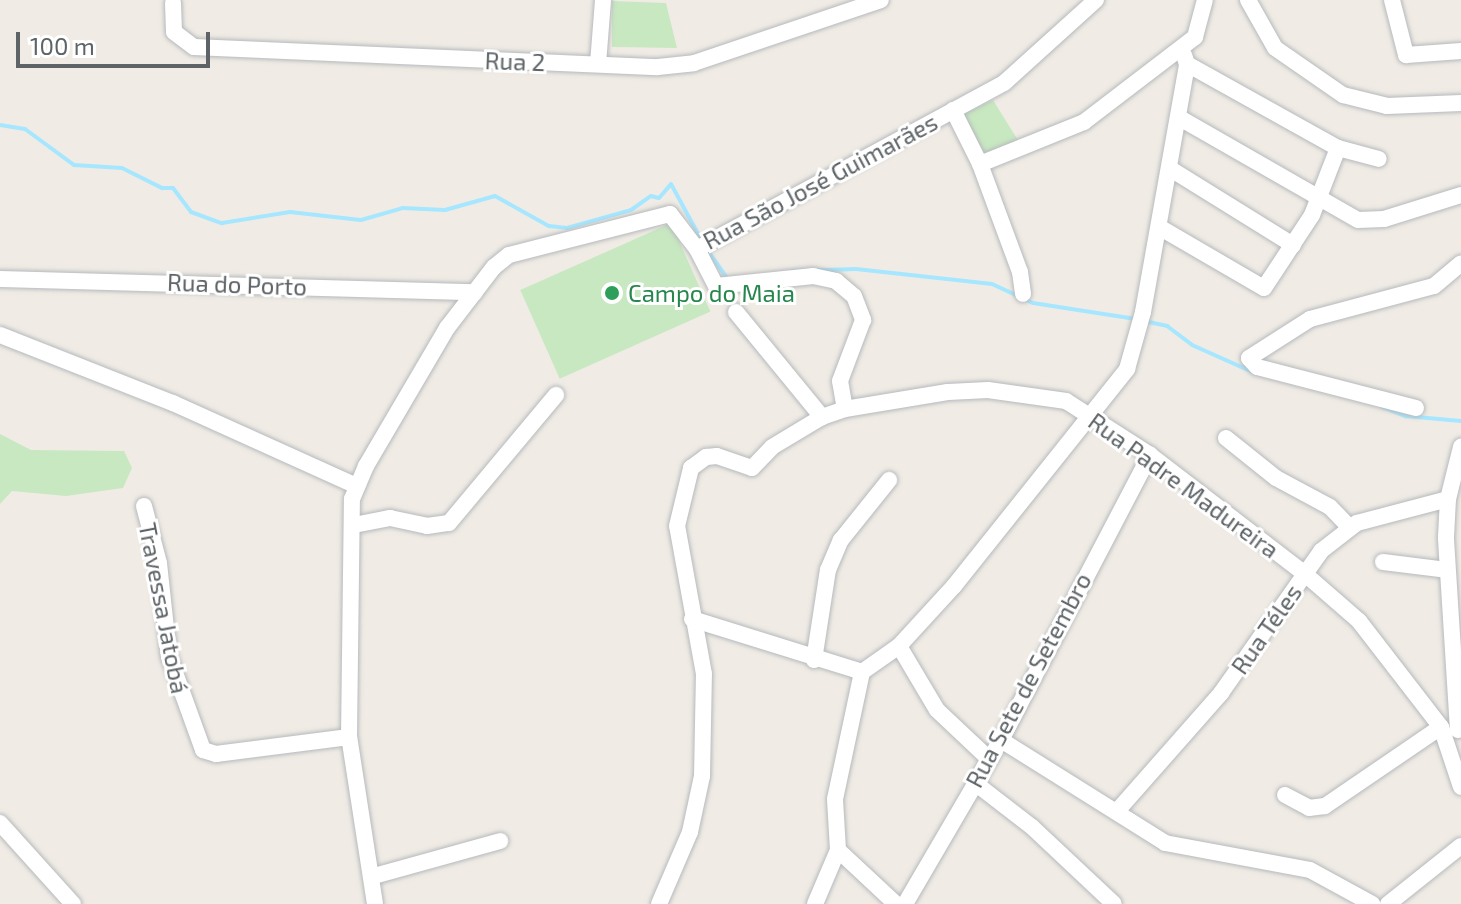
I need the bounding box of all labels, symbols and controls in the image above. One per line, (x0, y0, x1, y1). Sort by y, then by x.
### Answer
scale bar (20, 16, 214, 66)
text: 100 m (30, 31, 95, 60)
street label: Rua 2 (484, 46, 546, 76)
street label: Rua São José Guimarães (698, 107, 942, 255)
street label: Rua do Porto (167, 267, 307, 301)
place label: Campo do Maia (628, 279, 795, 307)
marker: Campo do Maia (603, 284, 621, 302)
street label: Rua Padre Madureira (1083, 406, 1285, 564)
street label: Travessa Jatobá (133, 520, 195, 696)
street label: Rua Sete de Setembro (959, 568, 1097, 792)
street label: Rua Téles (1225, 578, 1307, 680)

